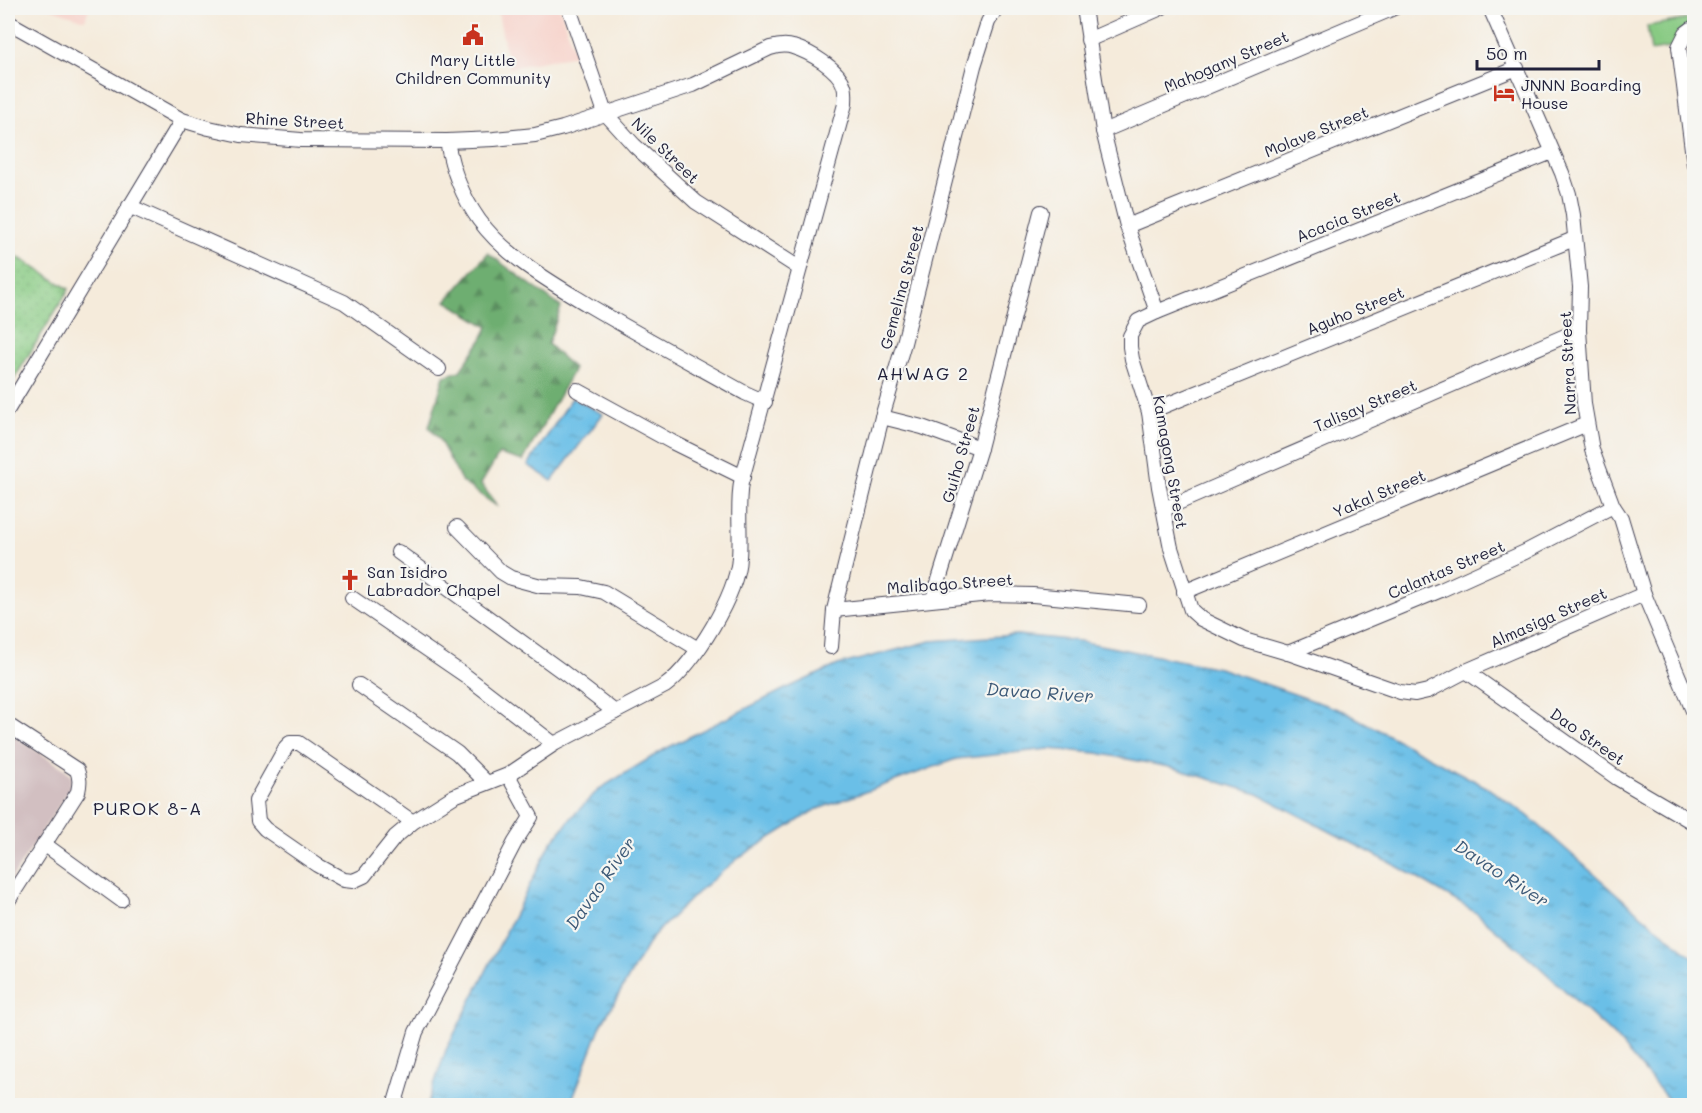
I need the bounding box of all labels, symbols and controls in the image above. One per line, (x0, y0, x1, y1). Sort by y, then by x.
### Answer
public building icon: Mary Little Children Community (461, 23, 485, 47)
street label: Mahogany Street (1160, 25, 1292, 97)
scale bar (1477, 33, 1598, 71)
text: 50 m (1486, 41, 1528, 65)
place label: Mary Little Children Community (395, 49, 551, 88)
place label: JNNN Boarding House (1521, 74, 1641, 113)
hotel icon: JNNN Boarding House (1492, 81, 1516, 105)
street label: Molave Street (1261, 101, 1371, 161)
street label: Rhine Street (245, 107, 345, 133)
street label: Nile Street (628, 112, 704, 188)
street label: Acacia Street (1293, 186, 1403, 246)
street label: Gemelina Street (874, 222, 928, 352)
street label: Aguho Street (1303, 281, 1407, 339)
street label: Narra Street (1554, 311, 1580, 415)
district label: AHWAG 2 (876, 361, 970, 385)
street label: Talisay Street (1310, 374, 1420, 436)
street label: Kamagong Street (1149, 394, 1193, 530)
street label: Guiho Street (936, 403, 984, 505)
street label: Yakal Street (1329, 464, 1429, 522)
street label: Calantas Street (1384, 535, 1508, 603)
place label: San Isidro Labrador Chapel (367, 561, 501, 600)
church icon: San Isidro Labrador Chapel (338, 568, 362, 592)
street label: Malibago Street (886, 568, 1014, 598)
street label: Almasiga Street (1486, 582, 1610, 652)
water label: Davao River (986, 676, 1094, 708)
street label: Dao Street (1547, 703, 1629, 769)
district label: PUROK 8-A (93, 796, 203, 820)
water label: Davao River (559, 832, 641, 934)
water label: Davao River (1450, 834, 1554, 912)

